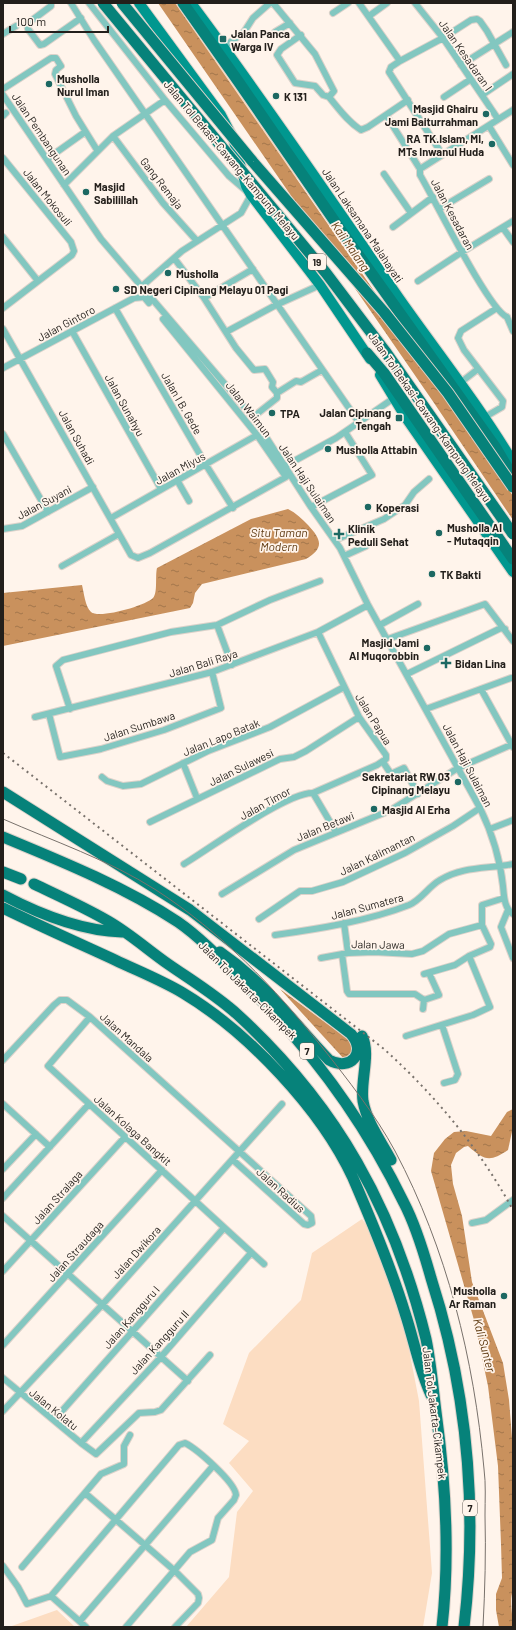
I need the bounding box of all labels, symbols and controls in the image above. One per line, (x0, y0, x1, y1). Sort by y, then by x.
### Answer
scale bar (10, 8, 108, 34)
text: 100 m (16, 14, 46, 28)
street label: Jalan Kesadaran I (437, 17, 495, 93)
place label: Jalan Panca Warga IV (231, 27, 290, 53)
marker: Jalan Panca Warga IV (218, 34, 228, 44)
place label: Musholla Nurul Iman (57, 72, 109, 98)
street label: Jalan Tol Bekasi–Cawang–Kampung Melayu (162, 78, 303, 242)
marker: Musholla Nurul Iman (44, 79, 54, 89)
street label: Jalan Pembangunan (10, 90, 74, 178)
place label: K 131 (284, 90, 307, 103)
marker: K 131 (271, 91, 281, 101)
place label: Masjid Ghairu Jami Baiturrahman (385, 102, 478, 128)
marker: Masjid Ghairu Jami Baiturrahman (481, 109, 491, 119)
place label: RA TK.Islam, MI, MTs Inwanul Huda (398, 132, 484, 158)
marker: RA TK.Islam, MI, MTs Inwanul Huda (487, 139, 497, 149)
street label: Gang Remaja (138, 155, 186, 211)
street label: Jalan Laksamana Malahayati (320, 165, 406, 285)
street label: Jalan Mokosuli (21, 166, 75, 228)
street label: Jalan Kesadaran (429, 176, 477, 252)
place label: Masjid Sabilillah (94, 180, 138, 206)
marker: Masjid Sabilillah (81, 187, 91, 197)
water label: Kali Malang (329, 218, 373, 274)
road number: 19 (308, 254, 326, 270)
place label: Musholla (176, 267, 219, 280)
marker: Musholla (163, 268, 173, 278)
place label: SD Negeri Cipinang Melayu 01 Pagi (124, 283, 289, 296)
marker: SD Negeri Cipinang Melayu 01 Pagi (111, 284, 121, 294)
street label: Jalan Gintoro (35, 302, 97, 344)
street label: Jalan Tol Bekasi–Cawang–Kampung Melayu (366, 330, 494, 504)
street label: Jalan I B. Gede (159, 370, 205, 437)
street label: Jalan Sunahyu (103, 372, 147, 438)
street label: Jalan Waimun (223, 379, 275, 439)
place label: Jalan Cipinang Tengah (320, 406, 391, 432)
street label: Jalan Suhadi (57, 407, 98, 467)
place label: TPA (280, 407, 300, 420)
marker: TPA (267, 408, 277, 418)
marker: Jalan Cipinang Tengah (394, 413, 404, 423)
street label: Jalan Haji Sulaiman (277, 441, 339, 525)
place label: Musholla Attabin (336, 443, 417, 456)
marker: Musholla Attabin (323, 444, 333, 454)
street label: Jalan Miyus (153, 449, 207, 487)
street label: Jalan Suyani (15, 482, 74, 522)
place label: Koperasi (376, 501, 419, 514)
marker: Koperasi (363, 502, 373, 512)
place label: Musholla Al - Mutaqqin (447, 521, 502, 547)
place label: Klinik Peduli Sehat (348, 522, 409, 548)
water label: Situ Taman Modern (250, 525, 308, 553)
marker: Klinik Peduli Sehat (333, 528, 345, 540)
marker: Musholla Al - Mutaqqin (434, 528, 444, 538)
place label: TK Bakti (440, 568, 481, 581)
marker: TK Bakti (427, 569, 437, 579)
place label: Masjid Jami Al Muqorobbin (349, 636, 419, 662)
marker: Masjid Jami Al Muqorobbin (422, 643, 432, 653)
street label: Jalan Bali Raya (167, 646, 239, 680)
marker: Bidan Lina (440, 657, 452, 669)
place label: Bidan Lina (455, 657, 506, 670)
street label: Jalan Papua (353, 691, 395, 747)
street label: Jalan Sumbawa (101, 708, 177, 744)
street label: Jalan Lapo Batak (181, 715, 262, 758)
street label: Jalan Haji Sulaiman (441, 721, 496, 809)
street label: Jalan Sulawesi (207, 746, 276, 788)
place label: Sekretariat RW 03 Cipinang Melayu (362, 770, 450, 796)
marker: Sekretariat RW 03 Cipinang Melayu (453, 777, 463, 787)
street label: Jalan Timor (237, 784, 293, 822)
place label: Masjid Al Erha (382, 803, 450, 816)
marker: Masjid Al Erha (369, 804, 379, 814)
street label: Jalan Betawi (294, 808, 356, 843)
street label: Jalan Kalimantan (337, 830, 417, 878)
street label: Jalan Sumatera (329, 890, 405, 922)
street label: Jalan Jawa (351, 937, 405, 951)
street label: Jalan Tol Jakarta–Cikampek (196, 938, 300, 1042)
street label: Jalan Mandala (98, 1010, 156, 1064)
road number: 7 (300, 1043, 314, 1059)
street label: Jalan Kolaga Bangkit (92, 1092, 174, 1168)
street label: Jalan Radius (254, 1165, 308, 1215)
street label: Jalan Stralaga (29, 1167, 85, 1227)
street label: Jalan Straudaga (44, 1218, 106, 1284)
street label: Jalan Dwikora (109, 1223, 163, 1281)
street label: Jalan Kangguru I (100, 1283, 162, 1351)
place label: Musholla Ar Raman (449, 1284, 496, 1310)
marker: Musholla Ar Raman (499, 1291, 509, 1301)
street label: Jalan Kangguru II (127, 1307, 191, 1377)
water label: Kali Sunter (471, 1317, 499, 1374)
street label: Jalan Tol Jakarta–Cikampek (420, 1346, 450, 1480)
street label: Jalan Kolatu (27, 1385, 81, 1433)
road number: 7 (463, 1500, 477, 1516)

